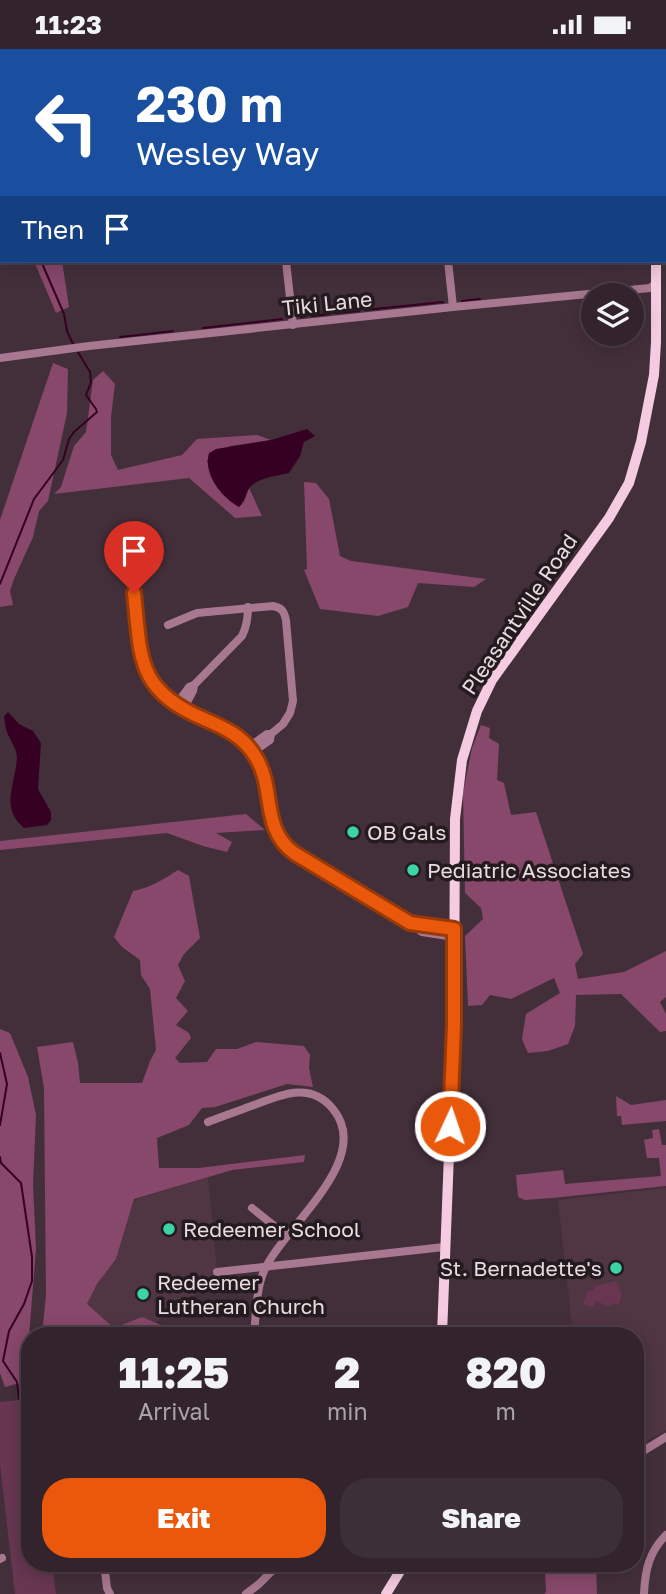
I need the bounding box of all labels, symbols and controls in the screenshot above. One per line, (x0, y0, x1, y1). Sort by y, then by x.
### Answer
text: 11:23 (35, 9, 102, 40)
text: 230 m (136, 74, 283, 133)
icon: left (21, 77, 112, 168)
text: Wesley Way (136, 134, 320, 172)
icon: arrive (98, 210, 136, 248)
text: Then (21, 214, 84, 245)
map controls (581, 283, 644, 346)
button: layers (581, 283, 644, 346)
street label: Tiki Lane (281, 285, 373, 321)
pin (104, 521, 164, 593)
street label: Pleasantville Road (456, 529, 582, 699)
icon: arrive (115, 532, 153, 570)
place label: OB Gals (367, 819, 446, 845)
marker: OB Gals (345, 824, 361, 840)
place label: Pediatric Associates (427, 857, 631, 883)
marker: Pediatric Associates (405, 862, 421, 878)
position arrow (413, 1089, 487, 1163)
place label: Redeemer School (183, 1216, 360, 1242)
marker: Redeemer School (161, 1221, 177, 1237)
place label: St. Bernadette's (440, 1255, 602, 1281)
marker: St. Bernadette's (608, 1260, 624, 1276)
place label: Redeemer Lutheran Church (157, 1269, 325, 1319)
marker: Redeemer Lutheran Church (135, 1286, 151, 1302)
text: 11:25 (119, 1347, 229, 1397)
text: 2 (334, 1347, 360, 1397)
text: 820 (465, 1347, 546, 1397)
text: Arrival (138, 1397, 210, 1425)
text: min (327, 1397, 368, 1425)
text: m (496, 1397, 516, 1425)
button: Exit (42, 1478, 326, 1558)
button: Share (340, 1478, 623, 1558)

